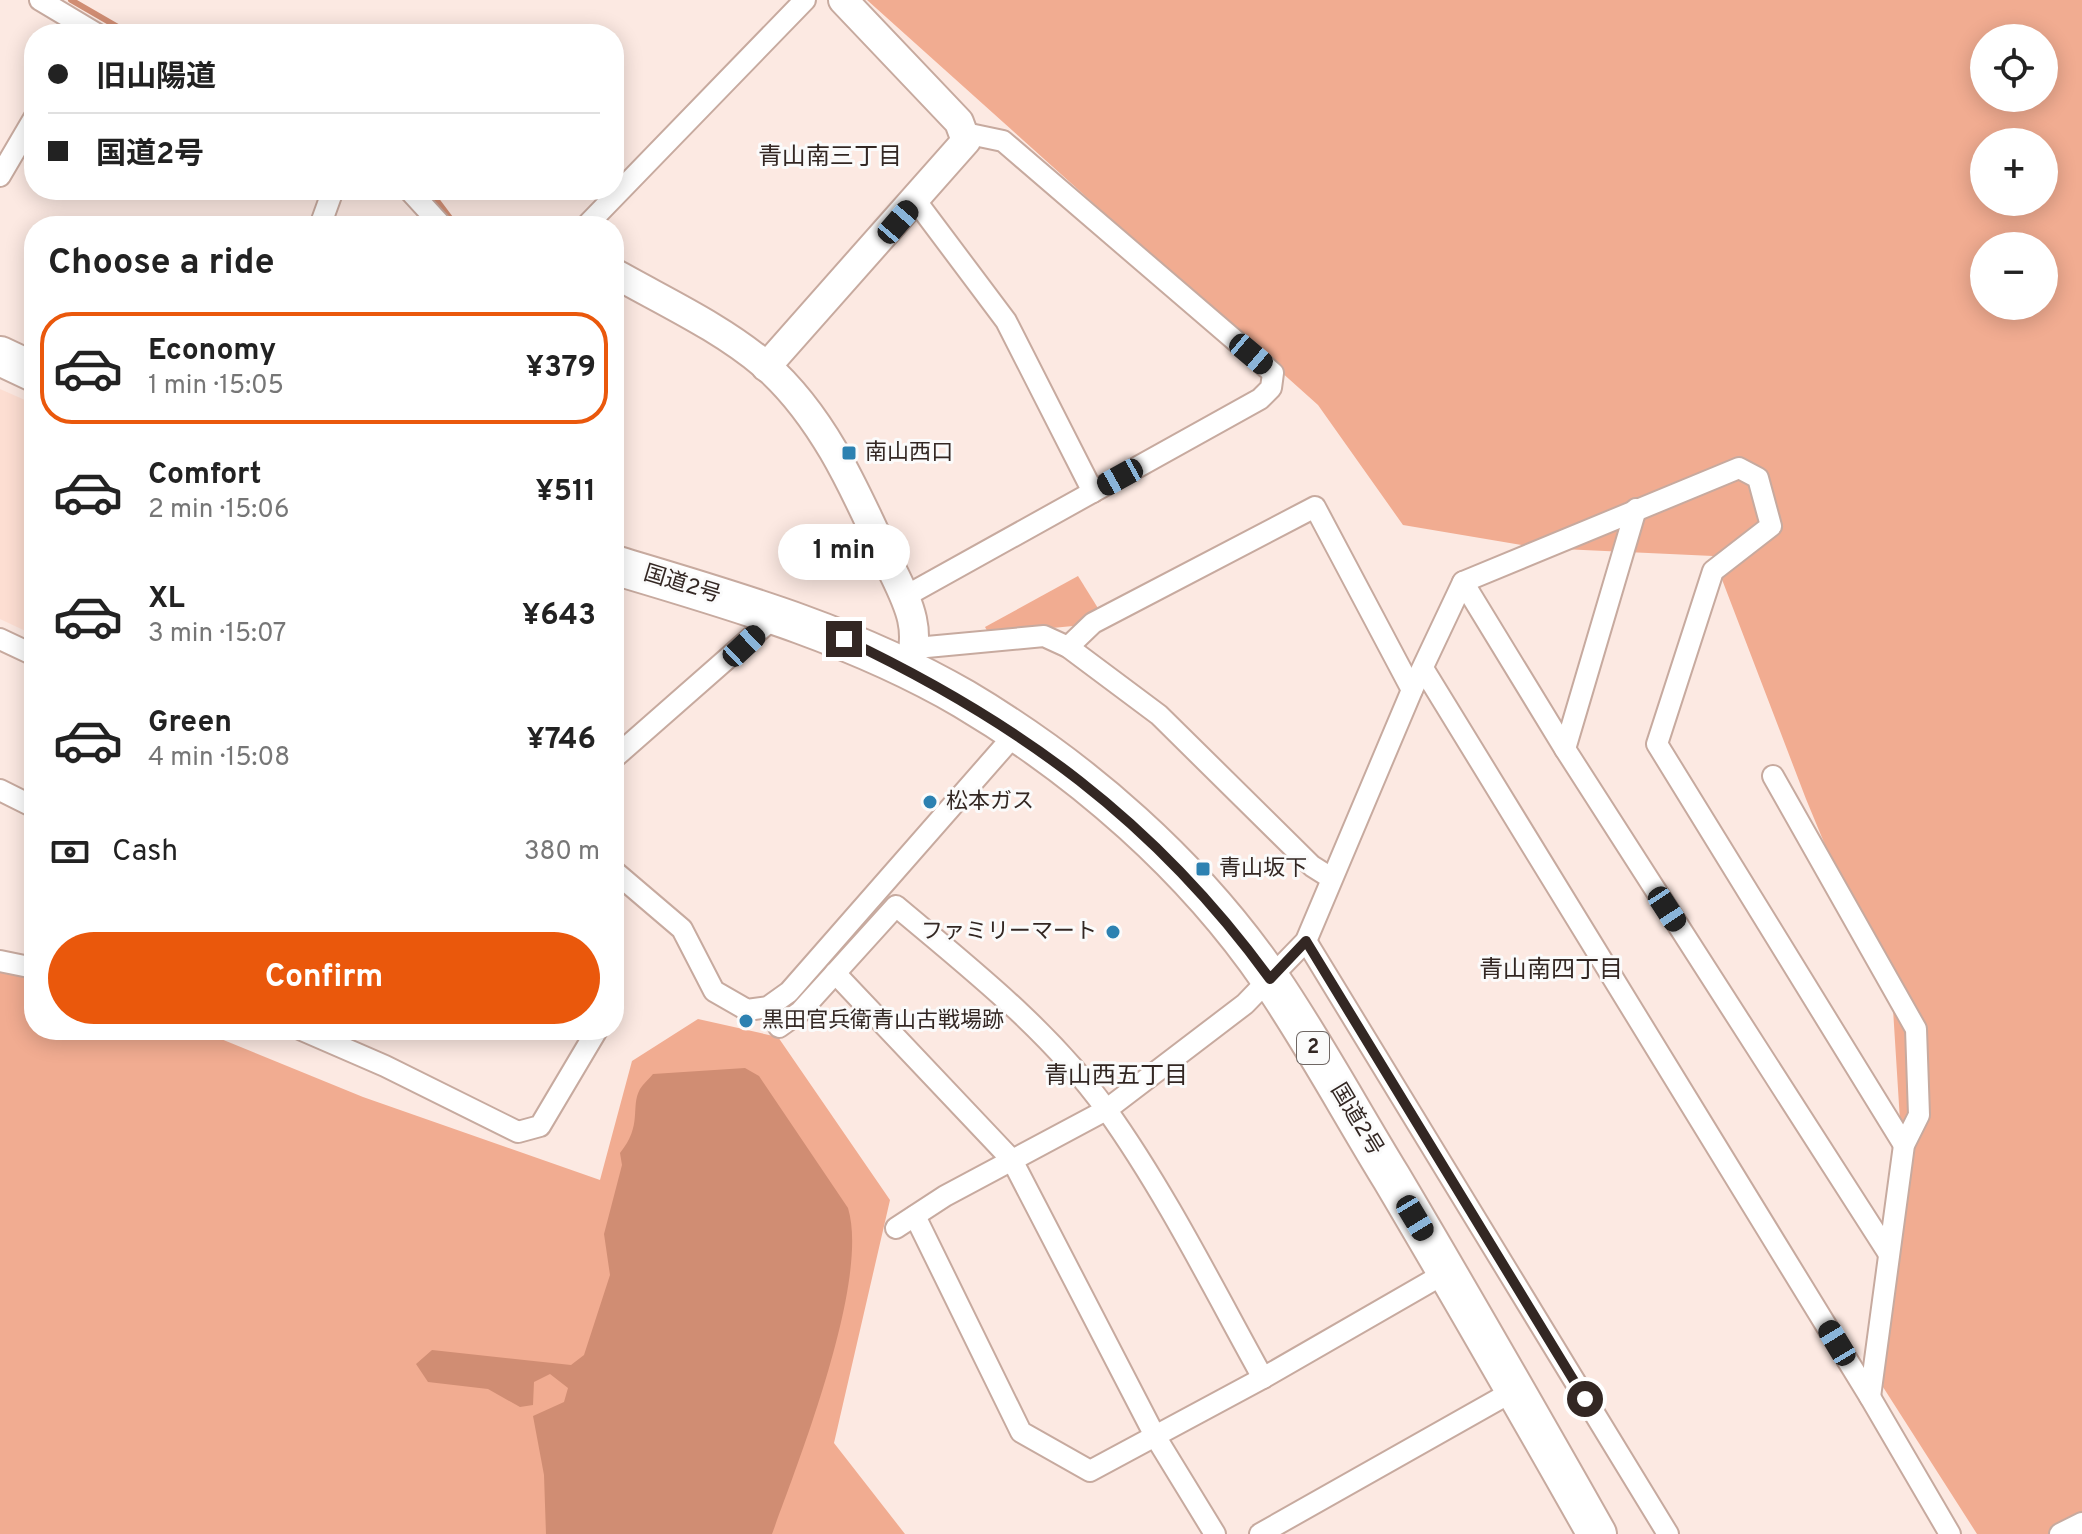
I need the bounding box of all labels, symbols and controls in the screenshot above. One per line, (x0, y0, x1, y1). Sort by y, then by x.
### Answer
map controls (1970, 24, 2058, 320)
button: locate (1970, 24, 2058, 112)
text: 旧山陽道 (96, 60, 216, 97)
button: + (1970, 128, 2058, 216)
text: 国道2号 (96, 137, 204, 174)
district label: 青山南三丁目 (758, 143, 902, 173)
car (873, 196, 923, 248)
button: − (1970, 232, 2058, 320)
text: Choose a ride (48, 241, 274, 287)
car (1225, 329, 1277, 379)
icon: car (52, 332, 124, 404)
text: Economy (148, 333, 276, 370)
text: ¥379 (526, 350, 596, 387)
text: 1 min · 15:05 (148, 370, 284, 403)
place label: 南山西口 (865, 440, 953, 467)
marker: 南山西口 (840, 444, 858, 462)
car (1093, 455, 1147, 499)
icon: car (52, 456, 124, 528)
text: Comfort (148, 457, 261, 494)
text: ¥511 (535, 474, 596, 511)
text: 2 min · 15:06 (148, 494, 289, 527)
callout: 1 min (778, 523, 910, 579)
text: 1 min (813, 535, 875, 568)
street label: 国道2号 (640, 560, 724, 610)
icon: car (52, 580, 124, 652)
text: XL (148, 581, 185, 618)
text: ¥643 (522, 598, 596, 635)
text: 3 min · 15:07 (148, 618, 286, 651)
car (718, 621, 770, 671)
route end (826, 621, 862, 657)
icon: car (52, 704, 124, 776)
text: Green (148, 705, 232, 742)
text: ¥746 (526, 722, 596, 759)
text: 4 min · 15:08 (148, 742, 290, 775)
place label: 松本ガス (946, 789, 1034, 816)
marker: 松本ガス (921, 793, 939, 811)
icon: cash (48, 830, 92, 874)
text: Cash (112, 834, 178, 871)
text: 380 m (524, 836, 600, 869)
place label: 青山坂下 (1219, 856, 1307, 883)
marker: 青山坂下 (1194, 860, 1212, 878)
car (1644, 882, 1690, 936)
place label: ファミリーマート (921, 919, 1097, 946)
marker: ファミリーマート (1104, 923, 1122, 941)
button: Confirm (48, 932, 600, 1024)
district label: 青山南四丁目 (1479, 956, 1623, 986)
place label: 黒田官兵衛青山古戦場跡 (762, 1008, 1004, 1035)
marker: 黒田官兵衛青山古戦場跡 (737, 1012, 755, 1030)
road number: 2 (1297, 1032, 1329, 1064)
district label: 青山西五丁目 (1044, 1062, 1188, 1092)
street label: 国道2号 (1324, 1079, 1388, 1161)
car (1392, 1191, 1438, 1245)
car (1814, 1316, 1860, 1370)
route start (1567, 1381, 1603, 1417)

